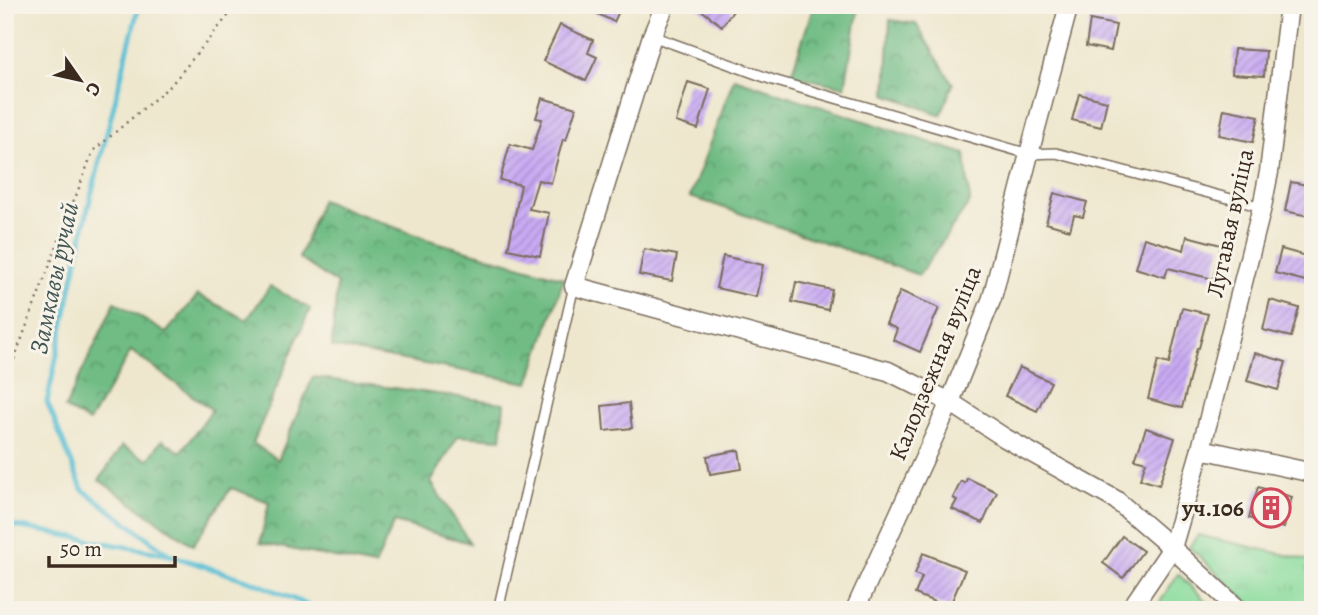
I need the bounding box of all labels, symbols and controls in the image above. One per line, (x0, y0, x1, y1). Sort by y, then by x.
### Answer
north arrow (46, 46, 116, 116)
text: С (79, 77, 107, 101)
street label: Лугавая вуліца (1199, 146, 1261, 300)
water label: Замкавы ручай (21, 199, 87, 357)
street label: Калодзежная вуліца (881, 261, 989, 465)
building icon: уч.106 (1250, 487, 1292, 529)
place label: уч.106 (1181, 492, 1244, 524)
scale bar (49, 524, 175, 568)
text: 50 m (60, 535, 102, 563)

